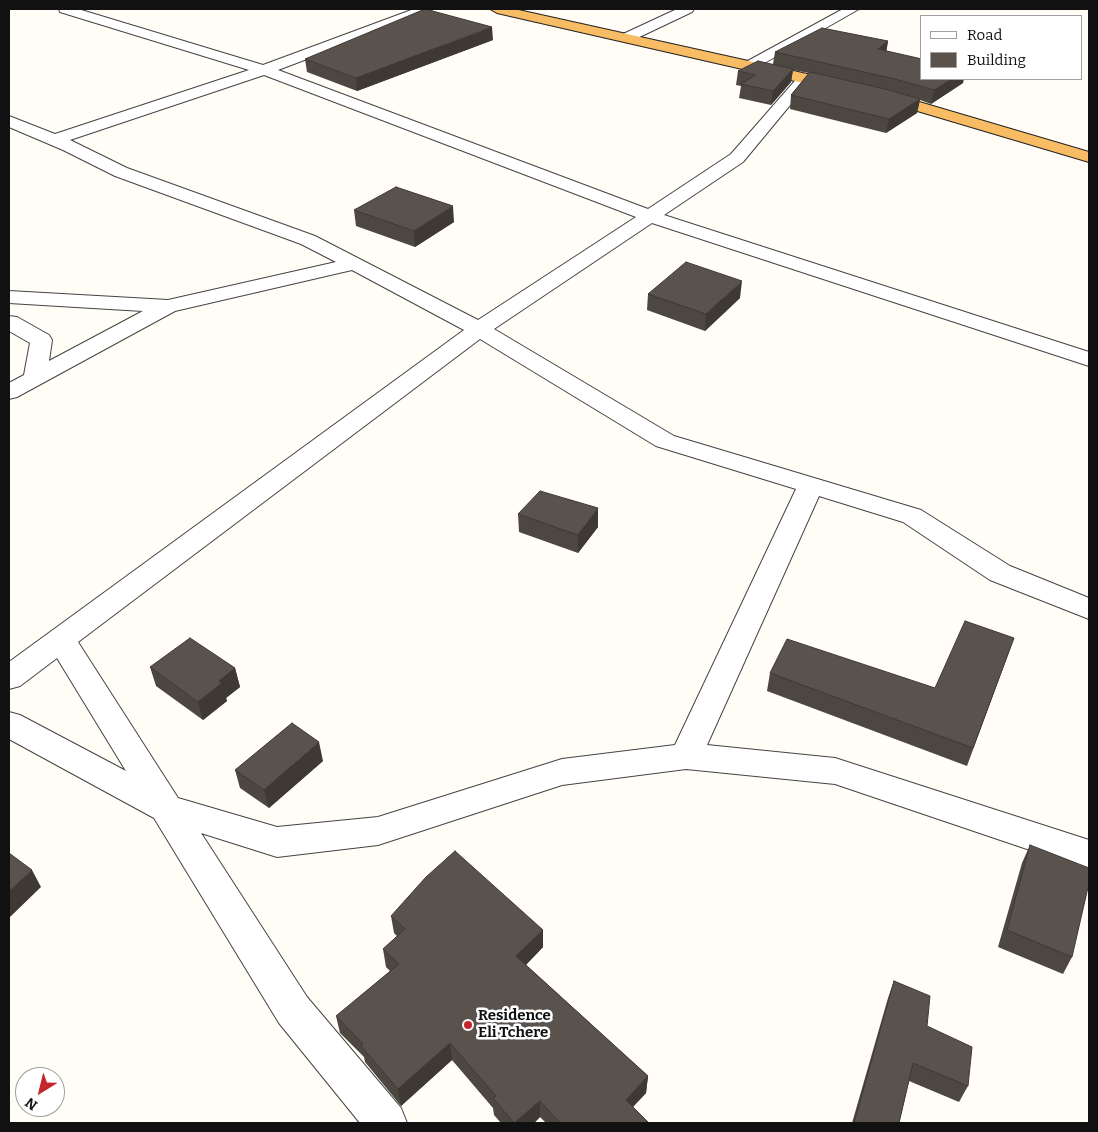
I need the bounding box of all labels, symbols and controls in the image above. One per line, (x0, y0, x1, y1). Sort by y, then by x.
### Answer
legend (920, 15, 1083, 80)
text: Road (967, 26, 1002, 44)
text: Building (967, 51, 1026, 69)
place label: Residence Eli Tchere (478, 1007, 551, 1042)
marker: Residence Eli Tchere (462, 1019, 474, 1031)
north arrow (15, 1067, 65, 1117)
text: N (22, 1094, 41, 1114)

